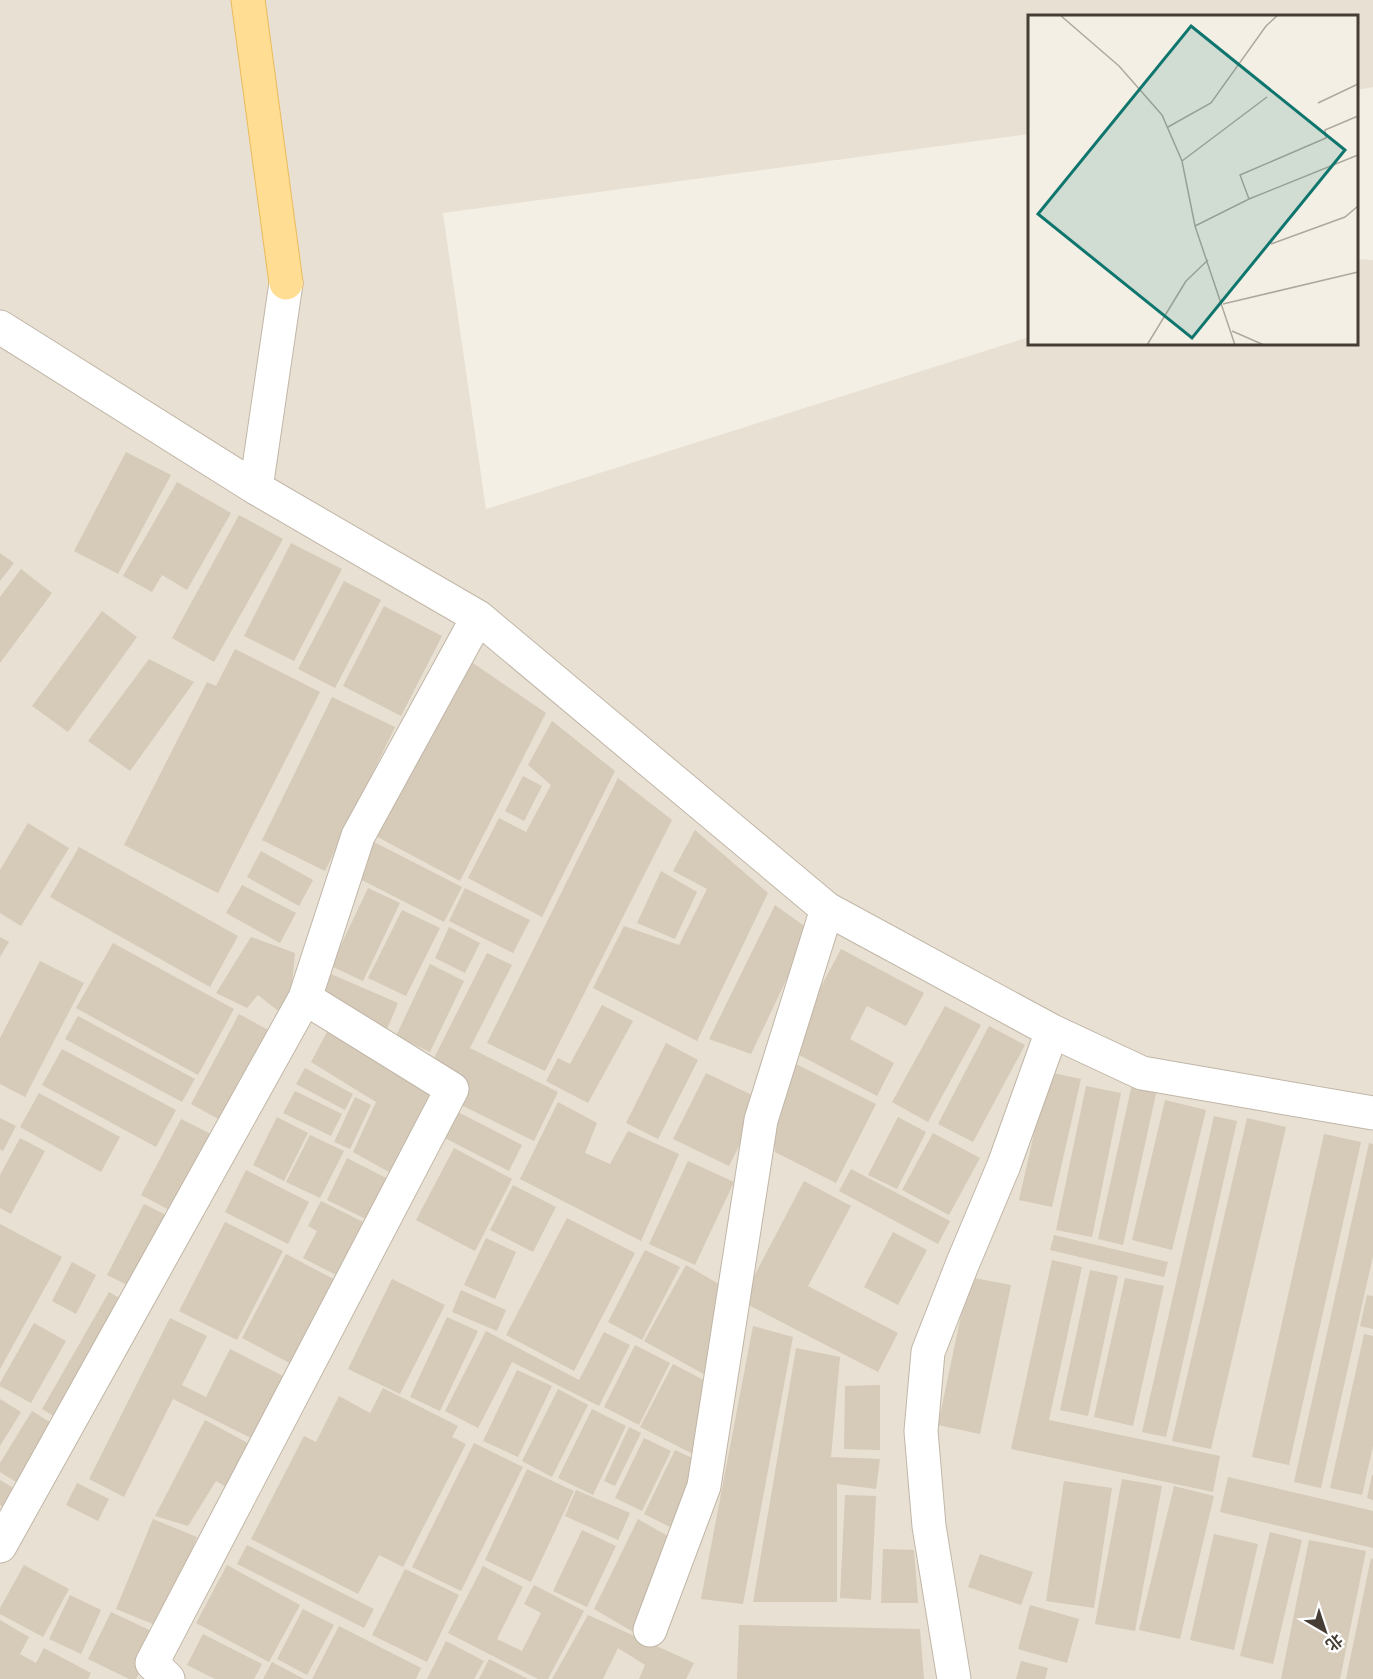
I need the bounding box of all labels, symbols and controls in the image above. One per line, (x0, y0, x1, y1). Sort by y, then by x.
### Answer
inset map (1028, 15, 1358, 345)
north arrow (1295, 1601, 1355, 1661)
text: 北 (1322, 1630, 1347, 1655)

